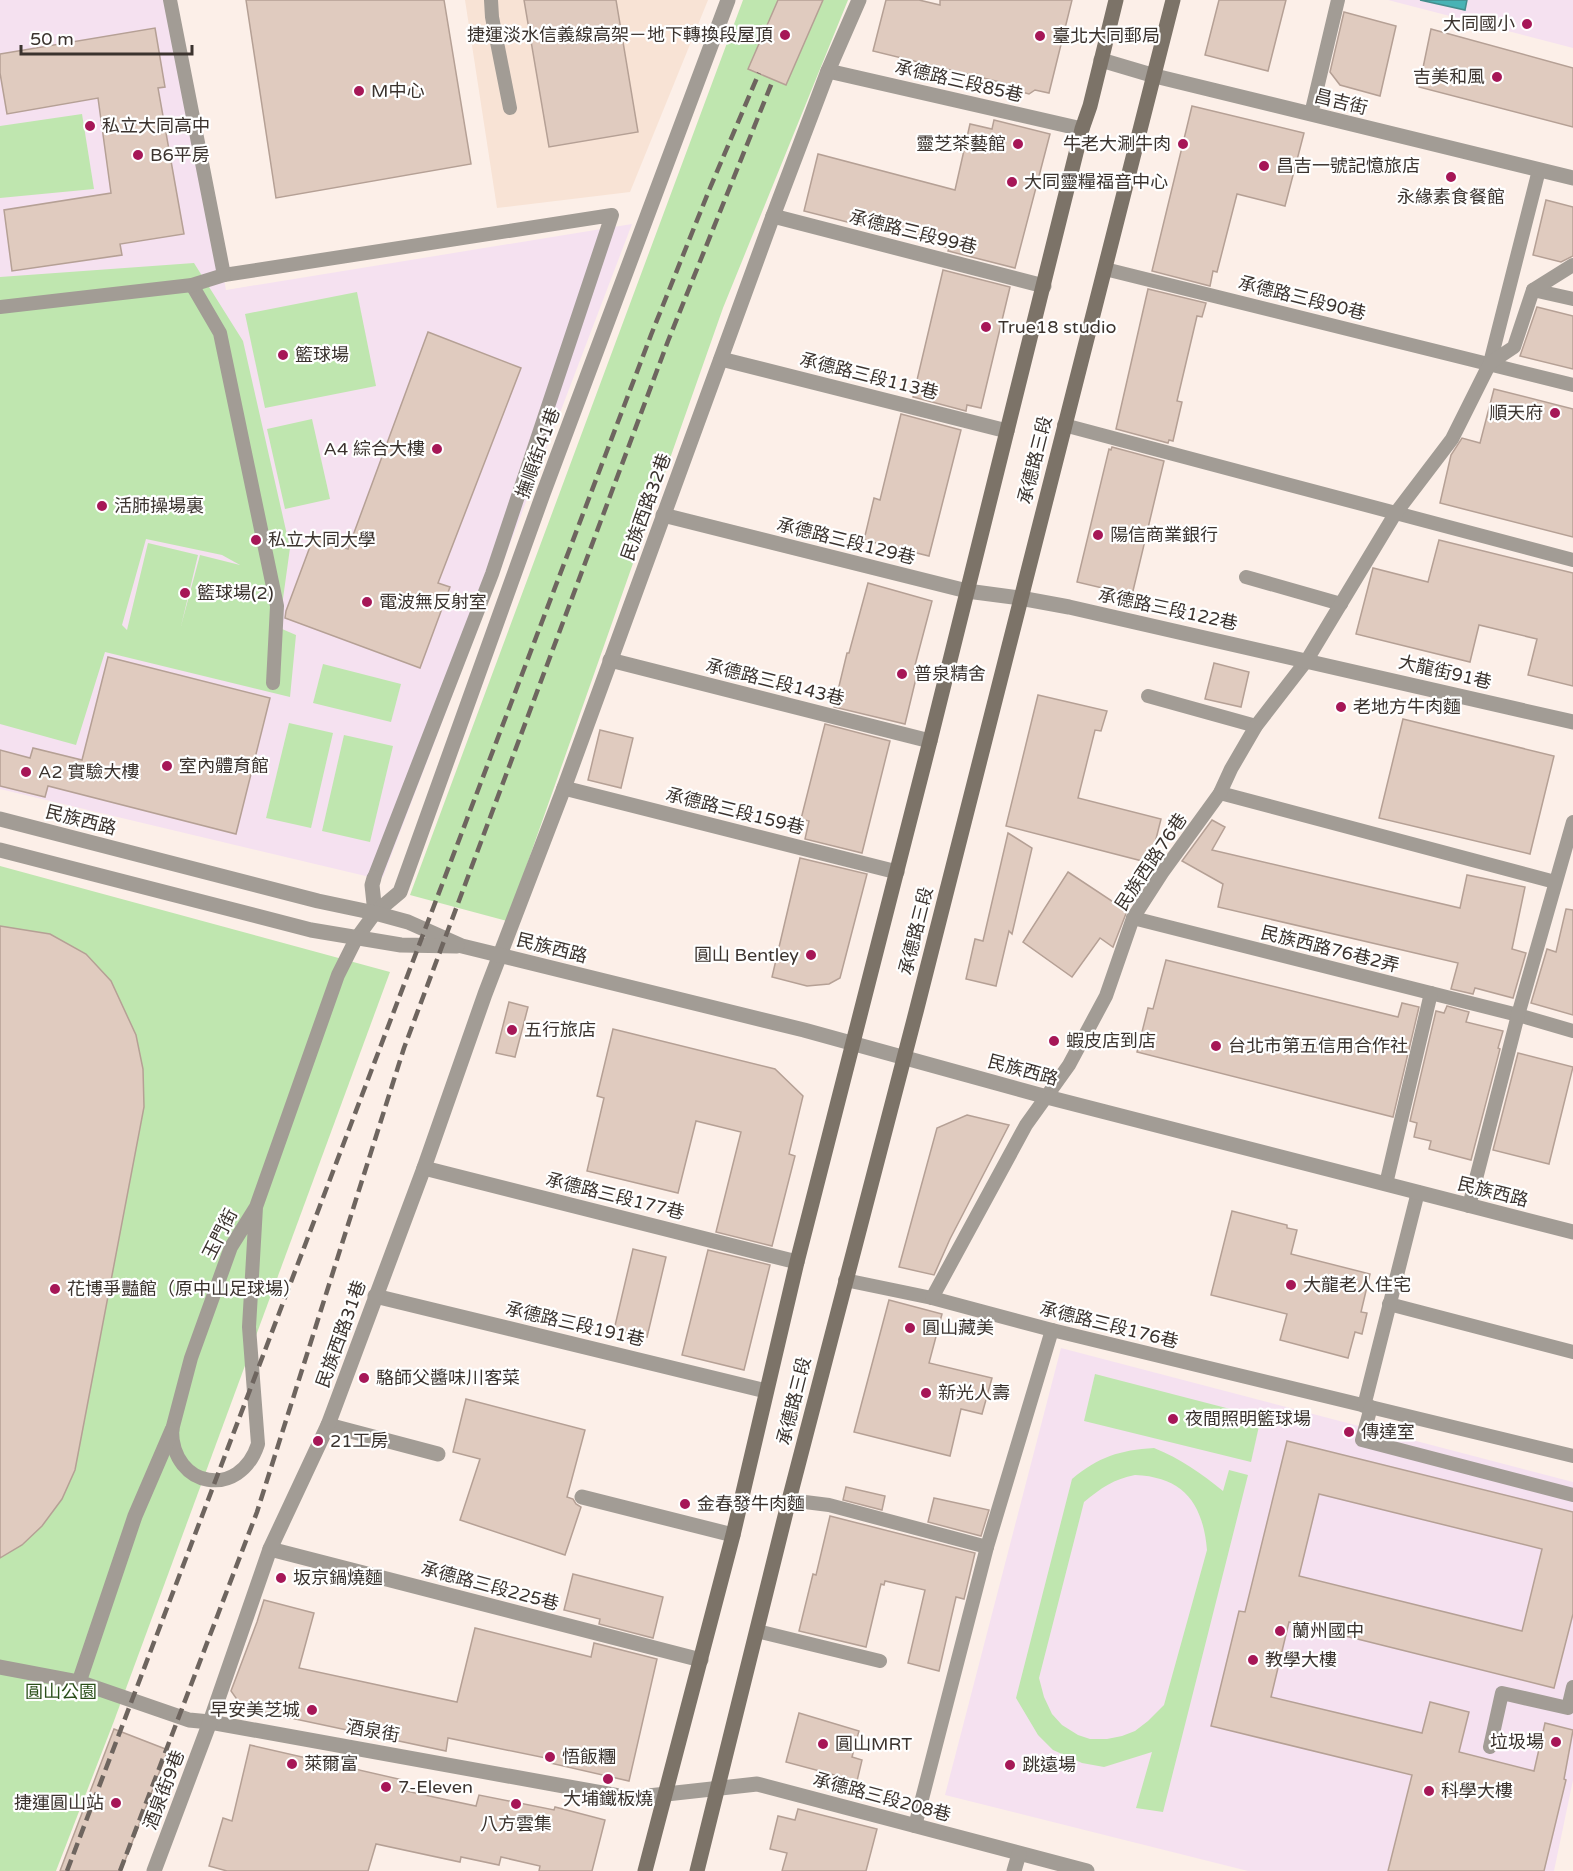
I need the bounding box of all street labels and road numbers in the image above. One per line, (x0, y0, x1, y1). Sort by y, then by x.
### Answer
street label: 承德路三段85巷 (893, 56, 1025, 106)
street label: 昌吉街 (1312, 85, 1370, 119)
street label: 承德路三段99巷 (847, 206, 979, 258)
street label: 承德路三段90巷 (1236, 272, 1368, 324)
street label: 承德路三段113巷 (797, 348, 941, 404)
street label: 撫順街41巷 (511, 405, 565, 501)
street label: 承德路三段 (1013, 414, 1057, 506)
street label: 民族西路32巷 (616, 450, 676, 564)
street label: 承德路三段129巷 (774, 513, 918, 569)
street label: 承德路三段122巷 (1096, 583, 1240, 635)
street label: 大龍街91巷 (1396, 651, 1494, 693)
street label: 承德路三段143巷 (703, 654, 847, 710)
street label: 承德路三段159巷 (663, 783, 807, 839)
street label: 民族西路 (43, 801, 119, 839)
street label: 民族西路76巷 (1110, 809, 1192, 915)
street label: 承德路三段 (894, 885, 938, 977)
street label: 民族西路76巷2弄 (1258, 921, 1402, 977)
street label: 民族西路 (514, 929, 590, 967)
street label: 民族西路 (985, 1050, 1061, 1090)
street label: 承德路三段177巷 (543, 1168, 687, 1224)
street label: 民族西路 (1455, 1173, 1531, 1211)
street label: 玉門街 (198, 1205, 242, 1263)
street label: 民族西路31巷 (311, 1277, 371, 1391)
street label: 承德路三段191巷 (503, 1297, 647, 1351)
street label: 承德路三段176巷 (1037, 1297, 1181, 1353)
street label: 承德路三段 (772, 1355, 816, 1447)
street label: 承德路三段225巷 (419, 1557, 561, 1615)
street label: 酒泉街 (345, 1715, 401, 1747)
street label: 酒泉街9巷 (139, 1747, 189, 1833)
street label: 承德路三段208巷 (811, 1768, 953, 1826)

